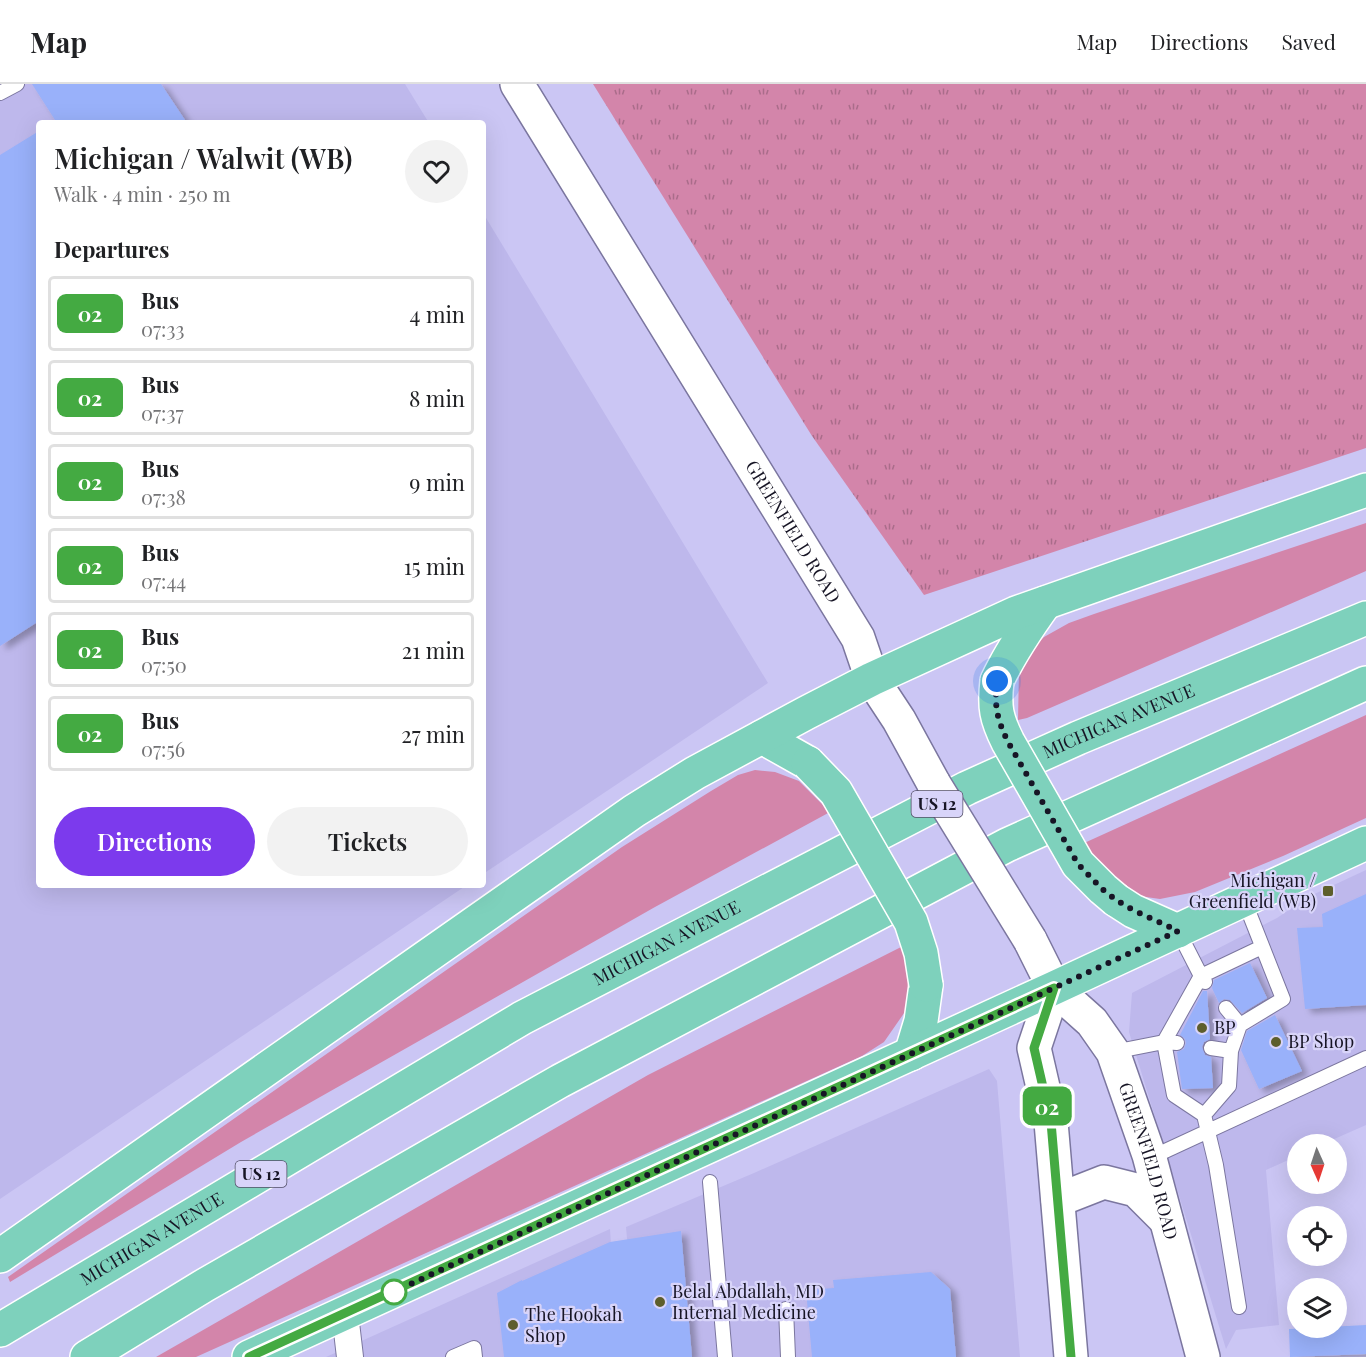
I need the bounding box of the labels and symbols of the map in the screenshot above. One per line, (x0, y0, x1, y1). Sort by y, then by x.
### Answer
street label: GREENFIELD ROAD (741, 456, 847, 607)
your location (982, 666, 1012, 696)
street label: MICHIGAN AVENUE (1039, 678, 1198, 763)
road number: US 12 (912, 791, 962, 817)
place label: Michigan / Greenfield (WB) (1189, 868, 1316, 913)
marker: Michigan / Greenfield (WB) (1321, 884, 1335, 898)
street label: MICHIGAN AVENUE (588, 894, 744, 990)
place label: BP (1214, 1015, 1236, 1039)
marker: BP (1195, 1021, 1209, 1035)
place label: BP Shop (1288, 1029, 1354, 1053)
marker: BP Shop (1269, 1035, 1283, 1049)
street label: GREENFIELD ROAD (1114, 1079, 1184, 1242)
line badge: 02 (1020, 1086, 1074, 1126)
north arrow (1287, 1134, 1347, 1194)
road number: US 12 (236, 1161, 286, 1187)
street label: MICHIGAN AVENUE (75, 1186, 227, 1290)
unlabelled marker (381, 1279, 407, 1305)
place label: Belal Abdallah, MD Internal Medicine (672, 1279, 824, 1324)
marker: Belal Abdallah, MD Internal Medicine (653, 1295, 667, 1309)
place label: The Hookah Shop (525, 1302, 623, 1347)
marker: The Hookah Shop (506, 1318, 520, 1332)

